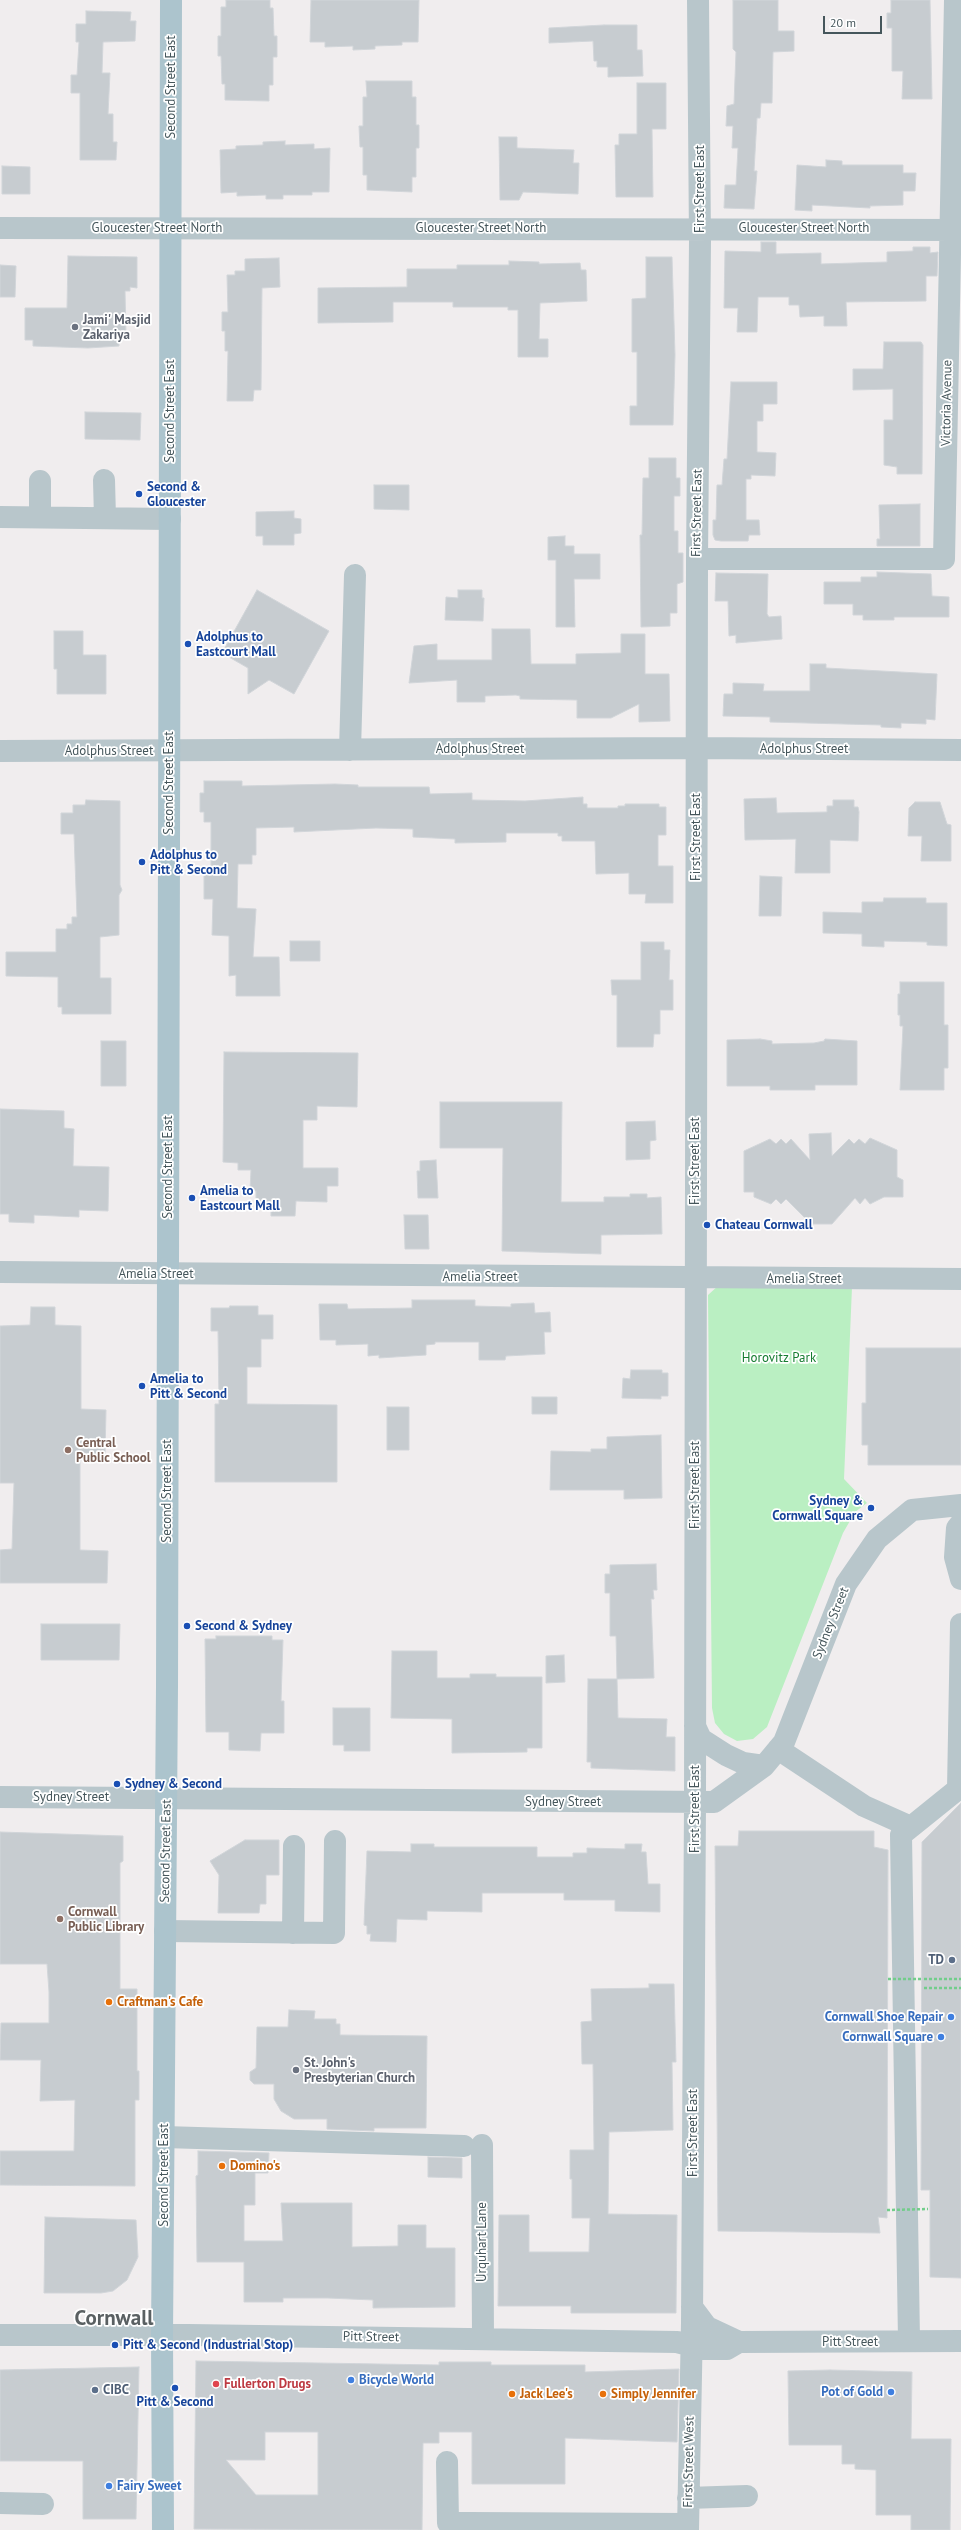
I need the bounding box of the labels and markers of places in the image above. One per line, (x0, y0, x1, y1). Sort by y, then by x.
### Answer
place label: Jami' Masjid Zakariya (83, 312, 151, 343)
marker: Jami' Masjid Zakariya (70, 322, 80, 332)
place label: Second & Gloucester (147, 479, 206, 510)
marker: Second & Gloucester (134, 489, 144, 499)
place label: Adolphus to Eastcourt Mall (196, 629, 276, 660)
marker: Adolphus to Eastcourt Mall (183, 639, 193, 649)
place label: Adolphus to Pitt & Second (150, 847, 227, 878)
marker: Adolphus to Pitt & Second (137, 857, 147, 867)
place label: Amelia to Eastcourt Mall (200, 1183, 280, 1214)
marker: Amelia to Eastcourt Mall (187, 1193, 197, 1203)
place label: Chateau Cornwall (715, 1217, 812, 1233)
marker: Chateau Cornwall (702, 1220, 712, 1230)
place label: Amelia to Pitt & Second (150, 1371, 227, 1402)
marker: Amelia to Pitt & Second (137, 1381, 147, 1391)
place label: Central Public School (76, 1435, 151, 1466)
marker: Central Public School (63, 1445, 73, 1455)
place label: Sydney & Cornwall Square (772, 1493, 863, 1524)
marker: Sydney & Cornwall Square (866, 1503, 876, 1513)
place label: Second & Sydney (195, 1618, 292, 1634)
marker: Second & Sydney (182, 1621, 192, 1631)
place label: Sydney & Second (125, 1776, 222, 1792)
marker: Sydney & Second (112, 1779, 122, 1789)
place label: Cornwall Public Library (68, 1904, 144, 1935)
marker: Cornwall Public Library (55, 1914, 65, 1924)
place label: TD (928, 1952, 944, 1968)
marker: TD (947, 1955, 957, 1965)
place label: Craftman's Cafe (117, 1994, 203, 2010)
marker: Craftman's Cafe (104, 1997, 114, 2007)
place label: Cornwall Shoe Repair (825, 2009, 943, 2025)
marker: Cornwall Shoe Repair (946, 2012, 956, 2022)
place label: Cornwall Square (842, 2029, 933, 2045)
marker: Cornwall Square (936, 2032, 946, 2042)
place label: St. John's Presbyterian Church (304, 2055, 415, 2086)
marker: St. John's Presbyterian Church (291, 2065, 301, 2075)
place label: Domino's (230, 2158, 280, 2174)
marker: Domino's (217, 2161, 227, 2171)
place label: Pitt & Second (Industrial Stop) (123, 2337, 293, 2353)
marker: Pitt & Second (Industrial Stop) (110, 2340, 120, 2350)
place label: Bicycle World (359, 2372, 434, 2388)
marker: Bicycle World (346, 2375, 356, 2385)
place label: Fullerton Drugs (224, 2376, 311, 2392)
marker: Fullerton Drugs (211, 2379, 221, 2389)
place label: CIBC (103, 2382, 129, 2398)
marker: Pitt & Second (170, 2383, 180, 2393)
place label: Pot of Gold (821, 2384, 883, 2400)
marker: CIBC (90, 2385, 100, 2395)
place label: Jack Lee's (520, 2386, 573, 2402)
place label: Simply Jennifer (611, 2386, 696, 2402)
marker: Pot of Gold (886, 2387, 896, 2397)
marker: Jack Lee's (507, 2389, 517, 2399)
marker: Simply Jennifer (598, 2389, 608, 2399)
place label: Pitt & Second (137, 2394, 213, 2410)
place label: Fairy Sweet (117, 2478, 181, 2494)
marker: Fairy Sweet (104, 2481, 114, 2491)

